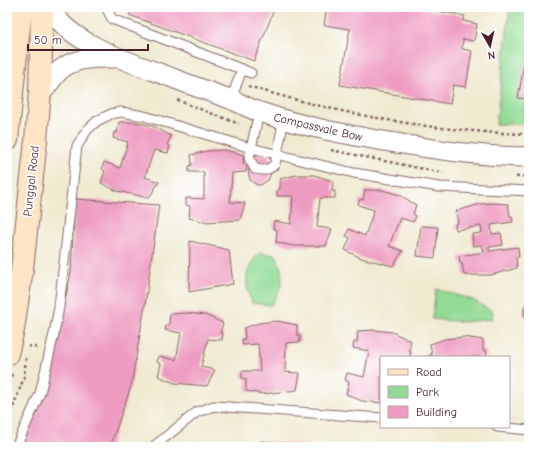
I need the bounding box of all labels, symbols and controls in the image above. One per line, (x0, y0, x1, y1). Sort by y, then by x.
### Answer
scale bar (28, 26, 148, 52)
north arrow (470, 26, 510, 66)
text: 50 m (34, 33, 62, 47)
text: N (487, 48, 496, 62)
street label: Compassvale Bow (272, 110, 365, 144)
street label: Punggol Road (20, 145, 42, 217)
legend (380, 356, 510, 428)
text: Road (416, 365, 442, 379)
text: Park (416, 385, 439, 399)
text: Building (416, 405, 457, 419)

